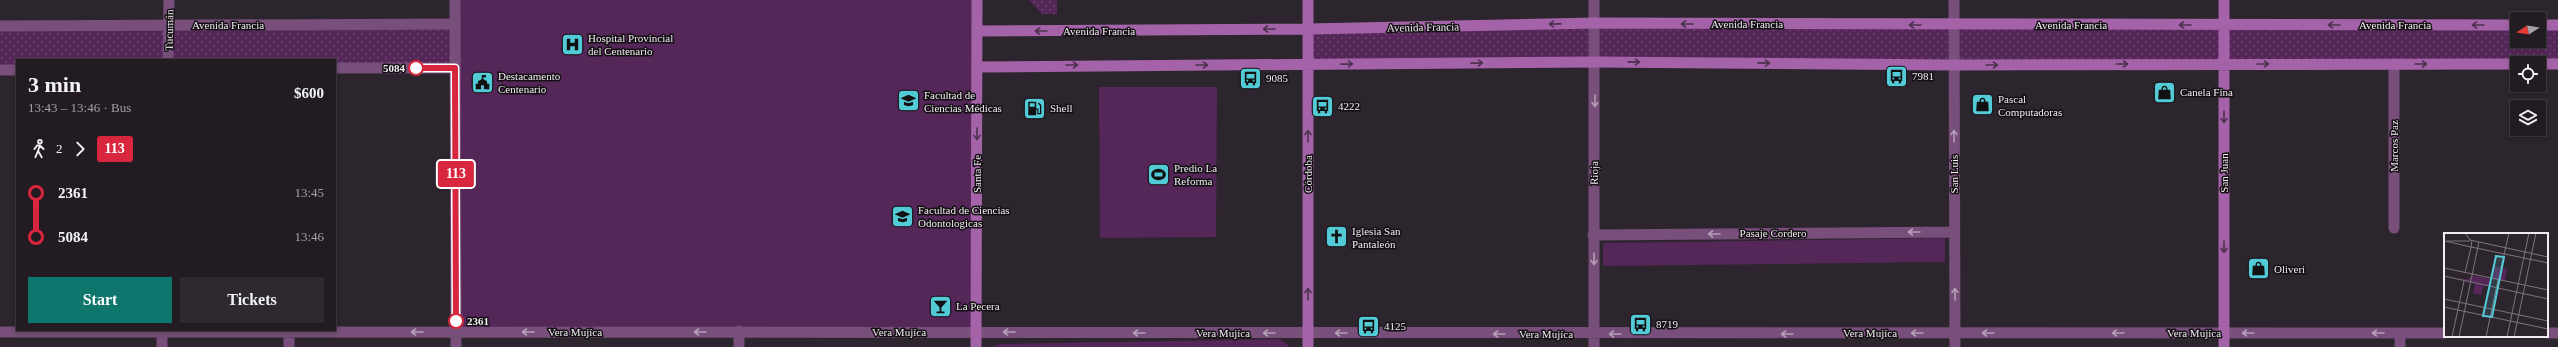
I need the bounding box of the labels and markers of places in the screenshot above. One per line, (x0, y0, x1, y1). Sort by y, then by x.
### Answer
hospital icon: Hospital Provincial del Centenario (560, 31, 586, 57)
place label: Hospital Provincial del Centenario (588, 32, 673, 57)
marker: 5084 (408, 60, 424, 76)
place label: 5084 (383, 62, 406, 74)
bus stop icon: 7981 (1883, 63, 1909, 89)
bus stop icon: 9085 (1238, 65, 1264, 91)
public building icon: Destacamento Centenario (469, 69, 495, 95)
place label: Destacamento Centenario (498, 70, 561, 95)
place label: 7981 (1912, 70, 1934, 82)
place label: 9085 (1266, 72, 1289, 84)
shop icon: Canela Fina (2151, 79, 2177, 105)
place label: Canela Fina (2180, 86, 2233, 98)
school or university icon: Facultad de Ciencias Médicas (895, 88, 921, 114)
place label: Facultad de Ciencias Médicas (924, 89, 1002, 114)
shop icon: Pascal Computadoras (1970, 92, 1996, 118)
bus stop icon: 4222 (1310, 93, 1336, 119)
place label: Pascal Computadoras (1998, 93, 2062, 118)
fuel station icon: Shell (1022, 95, 1048, 121)
place label: 4222 (1338, 100, 1360, 112)
place label: Shell (1050, 102, 1073, 114)
sports icon: Predio La Reforma (1145, 161, 1171, 187)
place label: Predio La Reforma (1174, 162, 1217, 187)
school or university icon: Facultad de Ciencias Odontologicas (890, 203, 916, 229)
place label: Facultad de Ciencias Odontologicas (918, 204, 1010, 229)
church icon: Iglesia San Pantaleón (1323, 224, 1349, 250)
place label: Iglesia San Pantaleón (1352, 225, 1401, 250)
shop icon: Oliveri (2245, 256, 2271, 282)
place label: Oliveri (2274, 263, 2305, 275)
bar icon: La Pecera (928, 293, 954, 319)
place label: La Pecera (956, 300, 1000, 312)
bus stop icon: 8719 (1628, 311, 1654, 337)
marker: 2361 (448, 313, 464, 329)
bus stop icon: 4125 (1355, 313, 1381, 339)
place label: 2361 (467, 315, 489, 327)
place label: 8719 (1656, 318, 1679, 330)
place label: 4125 (1384, 320, 1407, 332)

